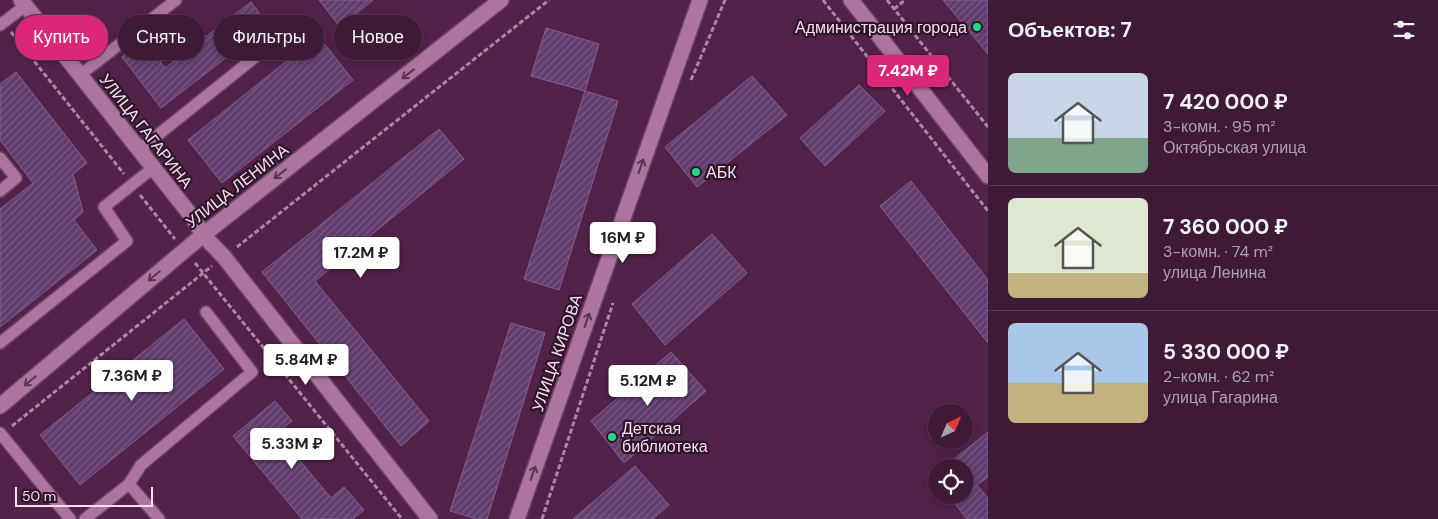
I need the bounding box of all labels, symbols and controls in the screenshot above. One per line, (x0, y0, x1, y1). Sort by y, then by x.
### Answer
chip: Купить (15, 15, 108, 60)
chip: Снять (118, 15, 204, 60)
chip: Фильтры (214, 15, 324, 60)
chip: Новое (334, 15, 422, 60)
text: Объектов: 7 (1008, 16, 1132, 44)
icon: filters (1390, 16, 1418, 44)
place label: Администрация города (795, 17, 967, 38)
marker: Администрация города (971, 21, 983, 33)
pin: 7.42M ₽ (862, 54, 954, 97)
text: 7.42M ₽ (878, 60, 938, 81)
one-way arrow (402, 68, 415, 79)
street label: УЛИЦА ГАГАРИНА (95, 70, 197, 193)
text: 7 420 000 ₽ (1163, 88, 1288, 116)
icon: home (1048, 93, 1108, 153)
text: 3-комн. · 95 m² (1163, 116, 1275, 137)
text: Октябрьская улица (1163, 137, 1306, 158)
street label: УЛИЦА ЛЕНИНА (181, 139, 293, 233)
one-way arrow (637, 159, 646, 175)
place label: АБК (706, 162, 737, 183)
marker: АБК (690, 166, 702, 178)
one-way arrow (274, 169, 287, 180)
text: 7 360 000 ₽ (1163, 213, 1288, 241)
icon: home (1048, 218, 1108, 278)
pin: 16M ₽ (588, 222, 658, 264)
text: 16M ₽ (601, 227, 645, 248)
pin: 17.2M ₽ (315, 236, 407, 279)
text: 3-комн. · 74 m² (1163, 241, 1273, 262)
text: 17.2M ₽ (333, 242, 389, 263)
text: улица Ленина (1163, 262, 1266, 283)
one-way arrow (148, 271, 161, 282)
street label: УЛИЦА КИРОВА (527, 291, 587, 414)
one-way arrow (583, 312, 592, 328)
text: 5 330 000 ₽ (1163, 338, 1289, 366)
icon: home (1048, 343, 1108, 403)
pin: 5.84M ₽ (260, 344, 352, 386)
text: 5.84M ₽ (275, 349, 337, 370)
pin: 7.36M ₽ (86, 360, 178, 402)
pin: 5.12M ₽ (602, 364, 694, 407)
text: 7.36M ₽ (102, 365, 162, 386)
text: 2-комн. · 62 m² (1163, 366, 1274, 387)
text: 5.12M ₽ (620, 370, 676, 391)
one-way arrow (23, 375, 36, 386)
text: улица Гагарина (1163, 387, 1278, 408)
north arrow (928, 404, 972, 449)
map controls (928, 404, 973, 504)
place label: Детская библиотека (622, 418, 708, 457)
pin: 5.33M ₽ (246, 428, 338, 470)
marker: Детская библиотека (606, 431, 618, 443)
text: 5.33M ₽ (261, 433, 323, 454)
button: locate (928, 459, 973, 504)
one-way arrow (529, 466, 538, 481)
scale bar (15, 484, 152, 507)
text: 50 m (22, 487, 56, 505)

